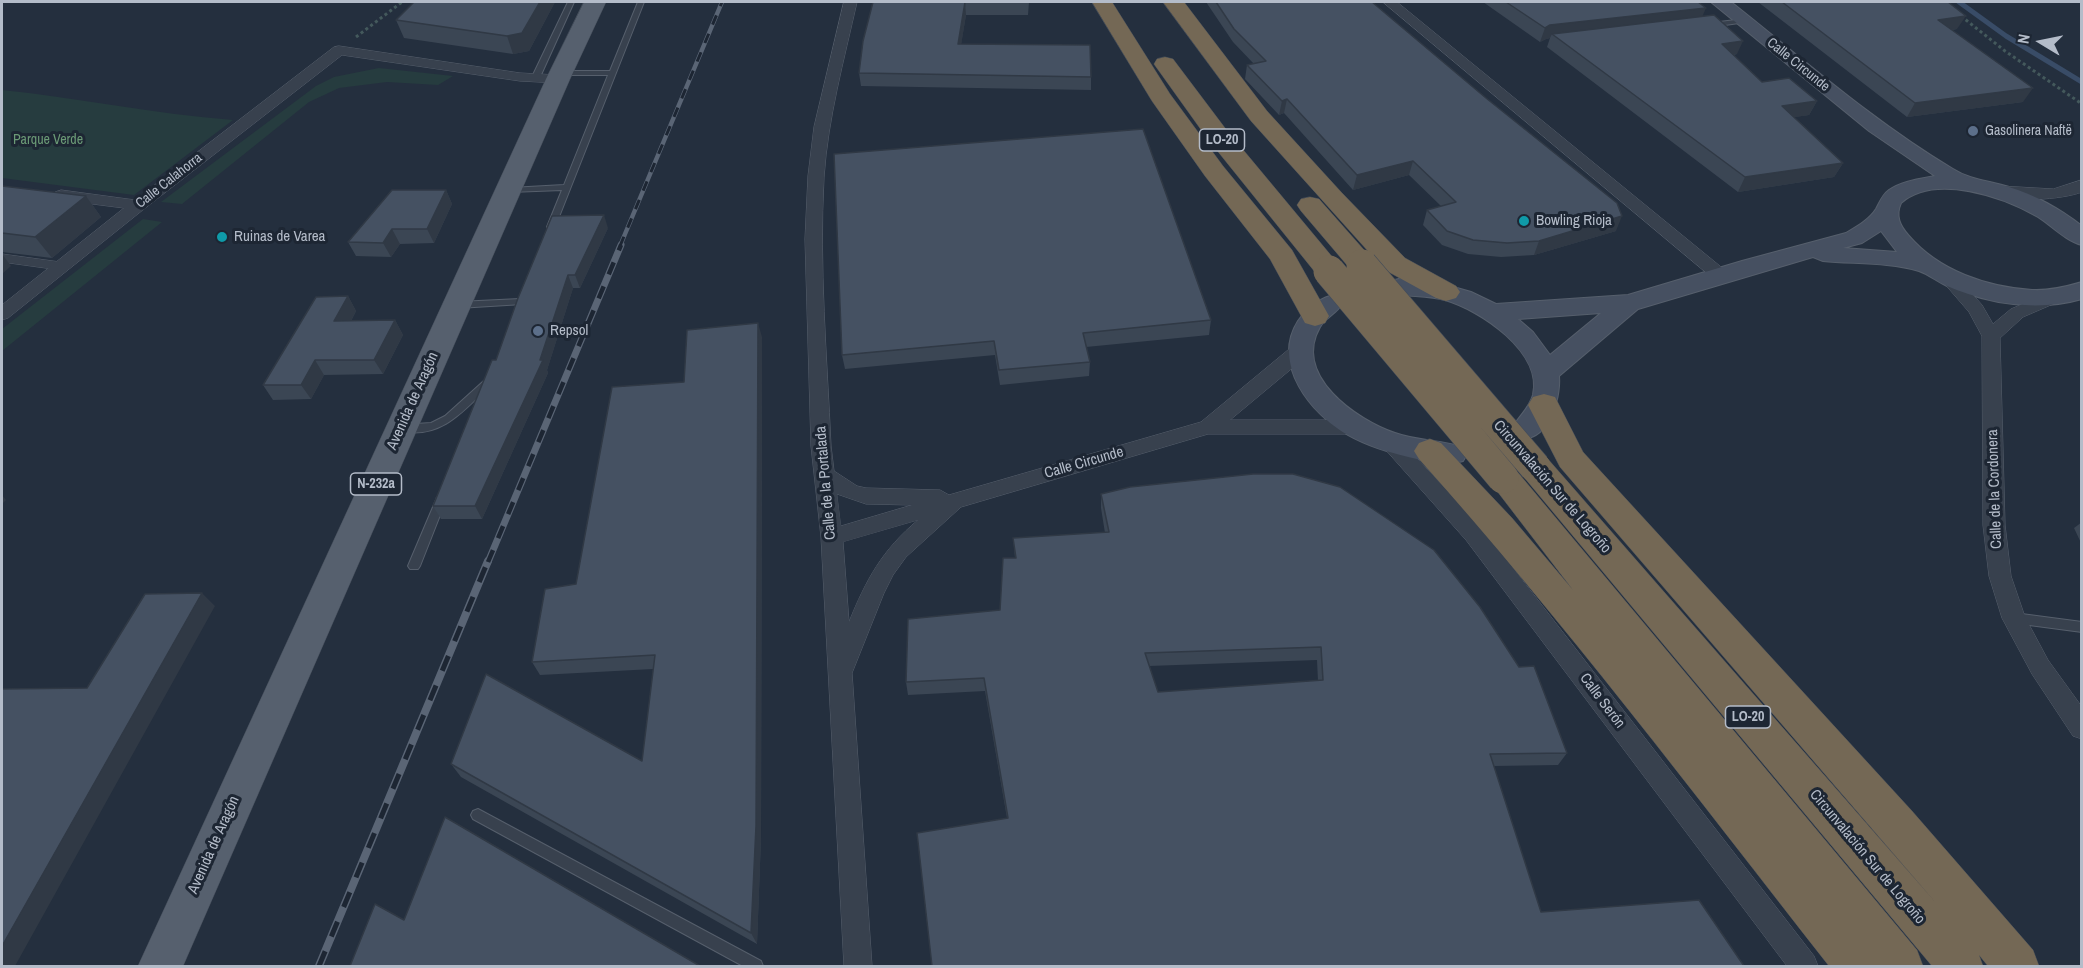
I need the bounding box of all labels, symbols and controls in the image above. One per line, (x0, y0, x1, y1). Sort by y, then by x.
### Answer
north arrow (2011, 12, 2071, 72)
text: N (2012, 32, 2035, 45)
street label: Calle Circunde (1763, 35, 1833, 95)
place label: Gasolinera Naftë (1985, 123, 2072, 139)
marker: Gasolinera Naftë (1966, 124, 1980, 138)
road number: LO-20 (1200, 129, 1244, 151)
park label: Parque Verde (13, 132, 83, 148)
street label: Calle Calahorra (132, 150, 206, 212)
place label: Bowling Rioja (1536, 212, 1612, 230)
marker: Bowling Rioja (1517, 214, 1531, 228)
place label: Ruinas de Varea (234, 228, 325, 246)
marker: Ruinas de Varea (215, 230, 229, 244)
place label: Repsol (550, 322, 588, 340)
marker: Repsol (531, 324, 545, 338)
street label: Avenida de Aragón (383, 349, 443, 453)
street label: Circunvalación Sur de Logroño (1489, 417, 1615, 557)
street label: Calle de la Portalada (812, 425, 840, 541)
street label: Calle de la Cordonera (1984, 429, 2006, 549)
street label: Calle Circunde (1042, 443, 1126, 483)
road number: N-232a (350, 473, 401, 495)
street label: Calle Serón (1575, 670, 1629, 732)
road number: LO-20 (1726, 706, 1770, 728)
street label: Circunvalación Sur de Logroño (1805, 786, 1929, 928)
street label: Avenida de Aragón (184, 793, 244, 897)

